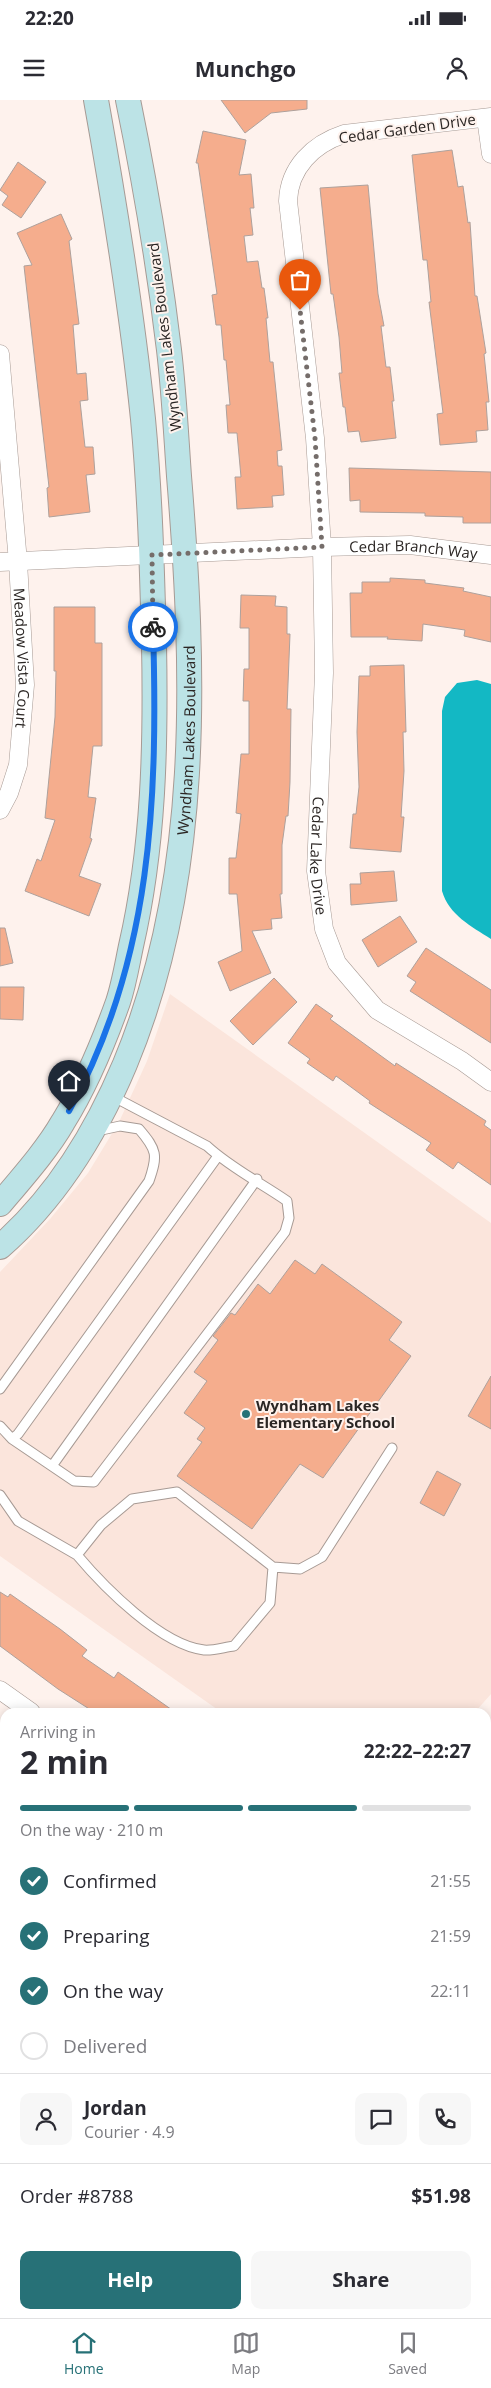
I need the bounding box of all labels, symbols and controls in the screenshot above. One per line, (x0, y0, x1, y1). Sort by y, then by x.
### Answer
text: 22:20 (25, 5, 74, 31)
text: Munchgo (195, 53, 296, 83)
icon: menu (20, 54, 48, 82)
icon: person (443, 54, 471, 82)
street label: Cedar Garden Drive (337, 108, 477, 148)
street label: Wyndham Lakes Boulevard (143, 242, 185, 432)
pin (279, 259, 321, 310)
icon: bag (286, 266, 314, 294)
street label: Cedar Branch Way (349, 535, 479, 563)
street label: Meadow Vista Court (9, 587, 35, 729)
courier (128, 602, 178, 652)
icon: bike (139, 613, 167, 641)
street label: Wyndham Lakes Boulevard (172, 645, 199, 836)
street label: Cedar Lake Drive (306, 796, 332, 916)
pin (48, 1060, 90, 1111)
icon: home (55, 1067, 83, 1095)
place label: Wyndham Lakes Elementary School (256, 1395, 395, 1432)
marker: Wyndham Lakes Elementary School (240, 1408, 252, 1420)
text: Arriving in (20, 1721, 96, 1743)
text: 22:22–22:27 (364, 1738, 471, 1764)
text: 2 min (20, 1740, 109, 1783)
text: On the way · 210 m (20, 1819, 163, 1841)
icon: check (20, 1867, 48, 1895)
text: Confirmed (63, 1868, 157, 1894)
text: 21:55 (430, 1870, 471, 1892)
icon: check (20, 1922, 48, 1950)
text: Preparing (63, 1923, 150, 1949)
text: 21:59 (430, 1925, 471, 1947)
icon: check (20, 1977, 48, 2005)
text: On the way (63, 1978, 163, 2004)
text: 22:11 (430, 1980, 471, 2002)
text: Delivered (63, 2033, 147, 2059)
button: person (20, 2093, 72, 2145)
button: chat (355, 2093, 407, 2145)
button: phone (419, 2093, 471, 2145)
text: Jordan (84, 2095, 147, 2121)
text: Courier · 4.9 (84, 2121, 175, 2143)
text: Order #8788 (20, 2183, 133, 2209)
text: $51.98 (411, 2183, 471, 2209)
button: Help (20, 2251, 241, 2309)
button: Share (251, 2251, 471, 2309)
tab: Home (64, 2329, 104, 2378)
tab: Map (231, 2329, 260, 2378)
tab: Saved (388, 2329, 427, 2378)

